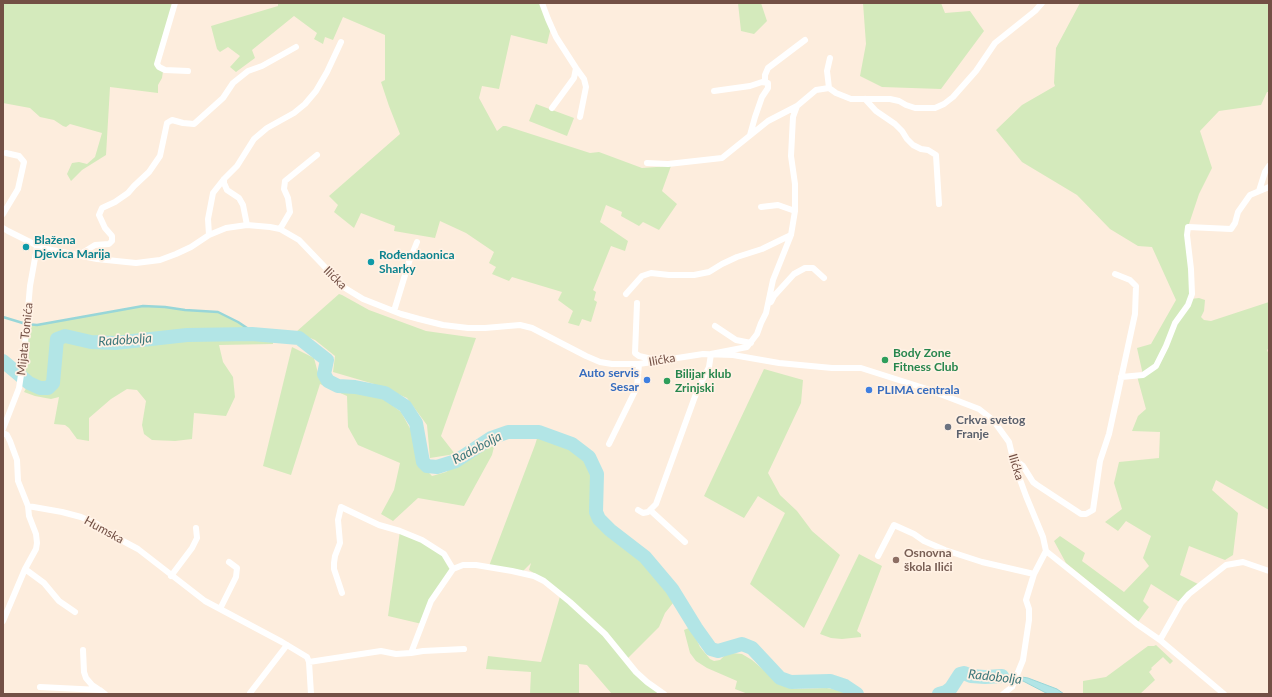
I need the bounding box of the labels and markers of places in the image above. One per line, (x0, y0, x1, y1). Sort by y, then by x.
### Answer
place label: Blažena Djevica Marija (34, 233, 110, 261)
marker: Blažena Djevica Marija (21, 242, 31, 252)
place label: Rođendaonica Sharky (379, 248, 455, 276)
marker: Rođendaonica Sharky (366, 257, 376, 267)
place label: Body Zone Fitness Club (893, 346, 958, 374)
marker: Body Zone Fitness Club (880, 355, 890, 365)
place label: Auto servis Sesar (579, 366, 639, 394)
place label: Bilijar klub Zrinjski (675, 367, 731, 395)
marker: Auto servis Sesar (642, 375, 652, 385)
marker: Bilijar klub Zrinjski (662, 376, 672, 386)
place label: PLIMA centrala (877, 383, 960, 397)
marker: PLIMA centrala (864, 385, 874, 395)
place label: Crkva svetog Franje (956, 413, 1025, 441)
marker: Crkva svetog Franje (943, 422, 953, 432)
place label: Osnovna škola Ilići (904, 546, 953, 574)
marker: Osnovna škola Ilići (891, 555, 901, 565)

